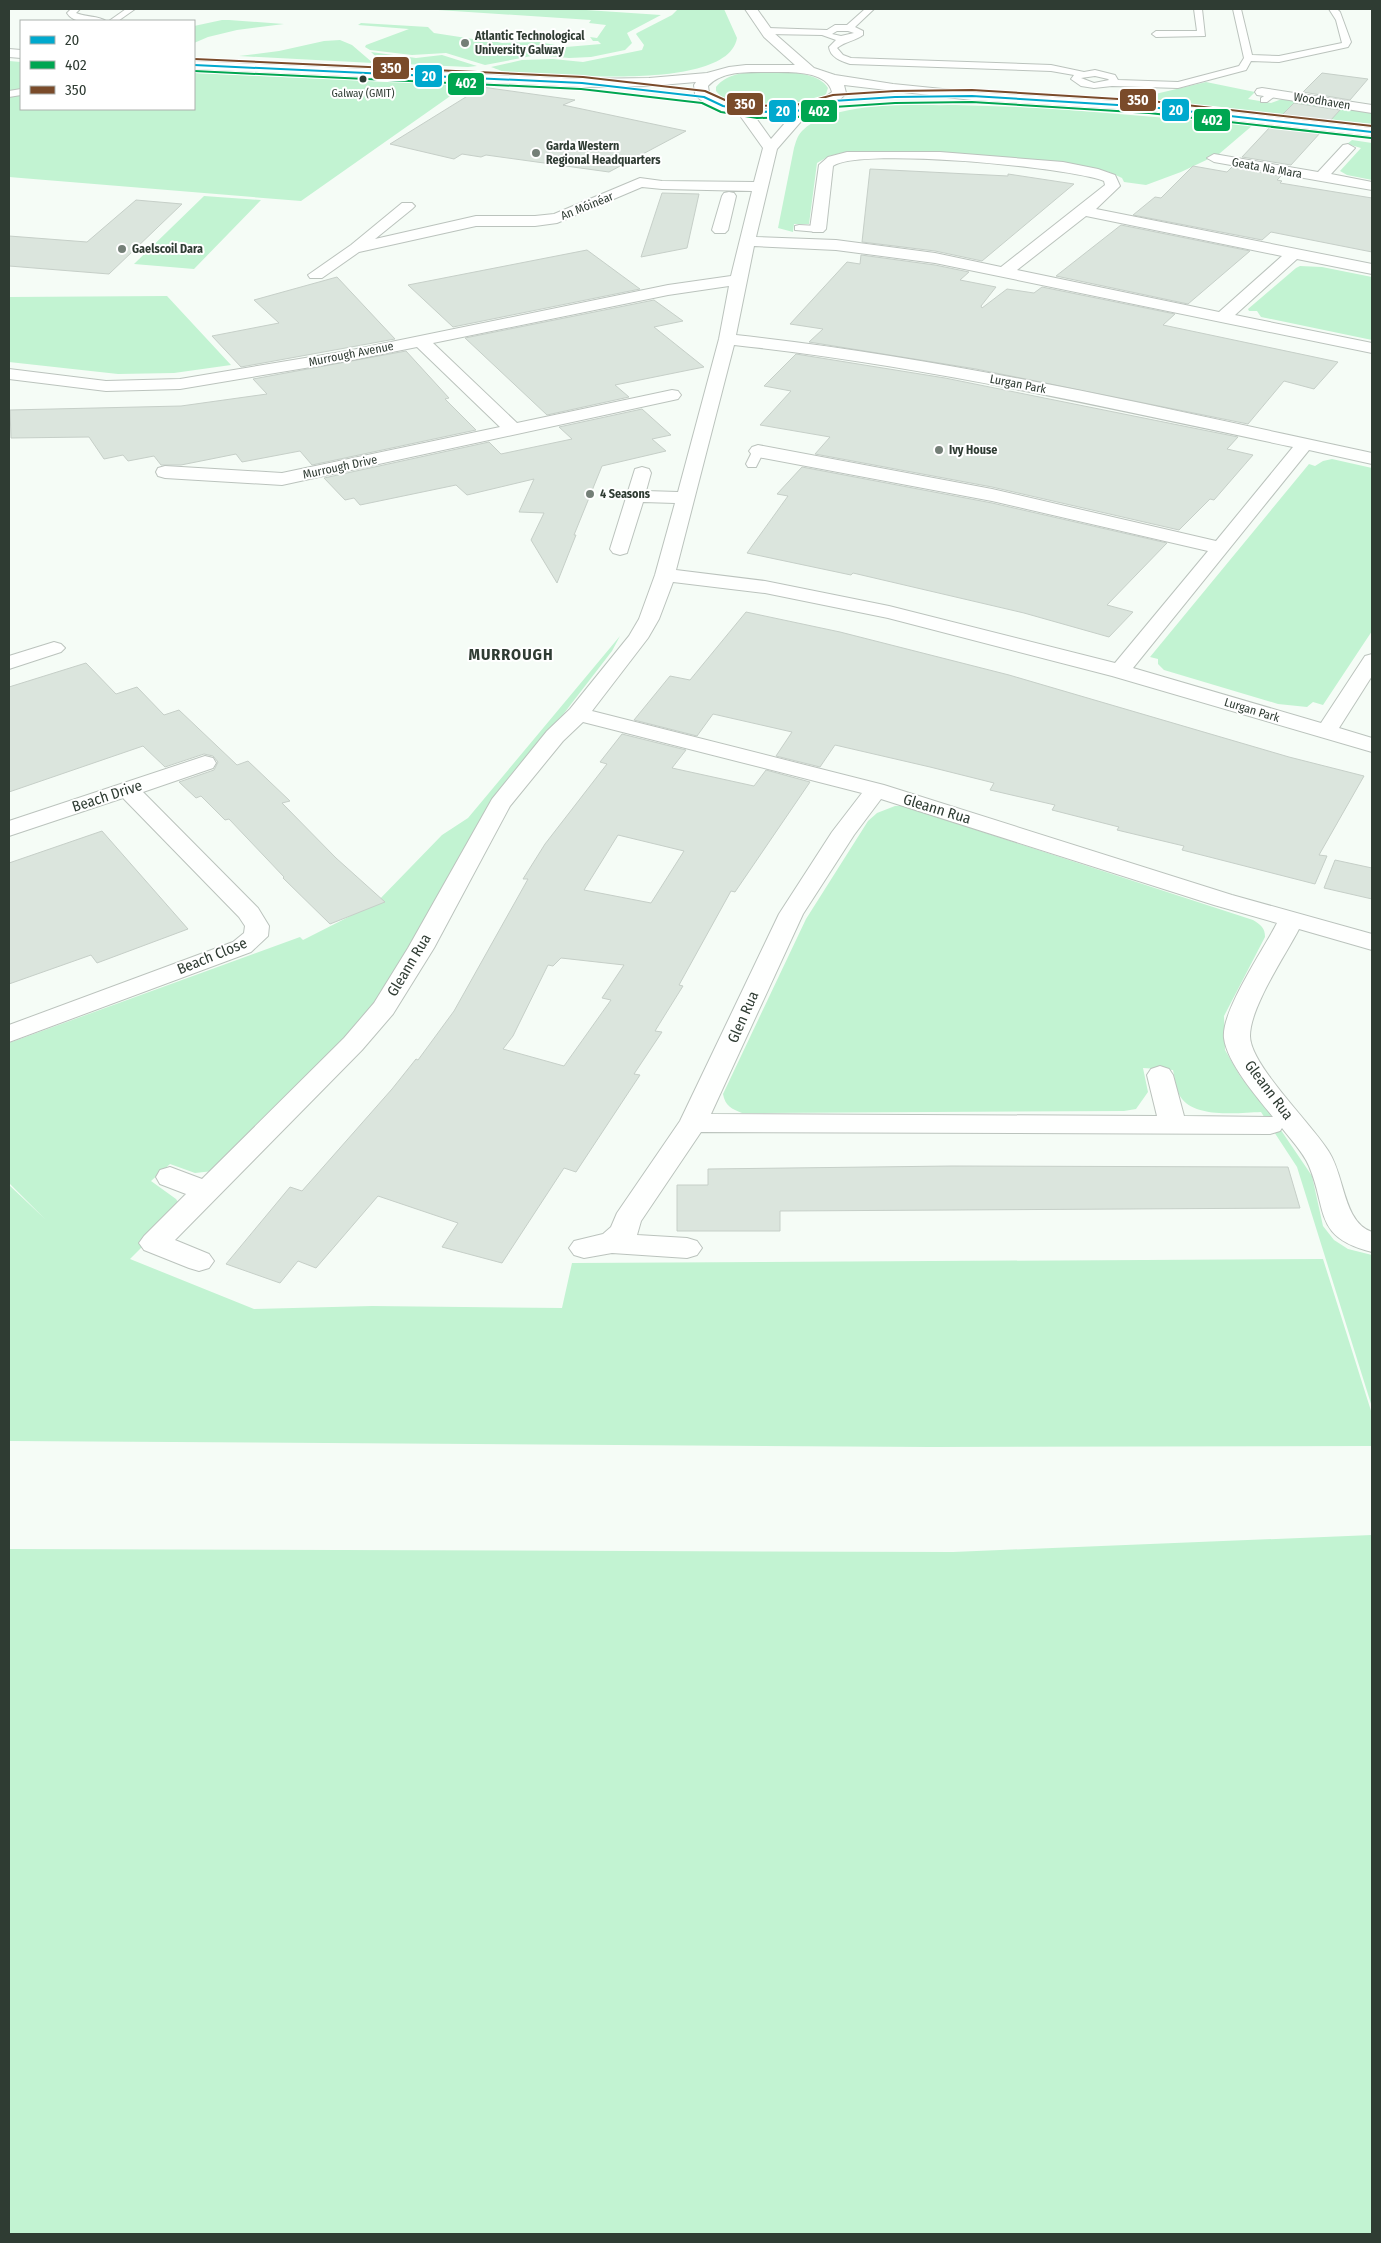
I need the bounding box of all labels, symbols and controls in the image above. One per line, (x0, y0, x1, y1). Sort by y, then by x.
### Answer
legend (20, 20, 195, 110)
place label: Atlantic Technological University Galway (474, 29, 585, 57)
text: 20 (65, 31, 79, 49)
marker: Atlantic Technological University Galway (459, 37, 471, 49)
text: 402 (65, 56, 87, 74)
line badge: 350 (372, 56, 410, 80)
text: 350 (379, 60, 402, 77)
line badge: 20 (414, 64, 443, 88)
text: 20 (421, 68, 436, 85)
line badge: 402 (447, 72, 485, 96)
marker: Galway (GMIT) (358, 74, 368, 84)
text: 402 (455, 75, 477, 92)
text: 350 (65, 81, 86, 99)
place label: Galway (GMIT) (332, 87, 394, 100)
line badge: 350 (1119, 88, 1157, 112)
street label: Woodhaven (1293, 90, 1351, 112)
line badge: 350 (726, 92, 764, 116)
text: 350 (1126, 92, 1149, 109)
text: 350 (733, 96, 756, 113)
line badge: 20 (1161, 98, 1190, 122)
line badge: 20 (768, 99, 797, 123)
line badge: 402 (800, 99, 838, 123)
text: 20 (1168, 102, 1183, 119)
text: 20 (775, 103, 790, 120)
text: 402 (808, 103, 830, 120)
line badge: 402 (1193, 108, 1231, 132)
text: 402 (1201, 112, 1223, 129)
place label: Garda Western Regional Headquarters (546, 139, 661, 167)
marker: Garda Western Regional Headquarters (530, 147, 542, 159)
street label: Geata Na Mara (1231, 155, 1303, 181)
street label: An Móinéar (559, 189, 616, 223)
place label: Gaelscoil Dara (132, 242, 203, 256)
marker: Gaelscoil Dara (116, 243, 128, 255)
street label: Murrough Avenue (307, 339, 395, 369)
street label: Lurgan Park (989, 372, 1048, 396)
place label: Ivy House (949, 443, 997, 457)
marker: Ivy House (933, 444, 945, 456)
street label: Murrough Drive (302, 452, 379, 482)
place label: 4 Seasons (600, 487, 651, 501)
marker: 4 Seasons (584, 488, 596, 500)
district label: MURROUGH (468, 645, 554, 664)
street label: Lurgan Park (1223, 695, 1282, 725)
street label: Beach Drive (70, 776, 144, 816)
street label: Gleann Rua (901, 790, 973, 828)
street label: Gleann Rua (383, 930, 435, 1000)
street label: Beach Close (174, 934, 250, 978)
street label: Glen Rua (724, 988, 762, 1046)
street label: Gleann Rua (1241, 1057, 1297, 1123)

